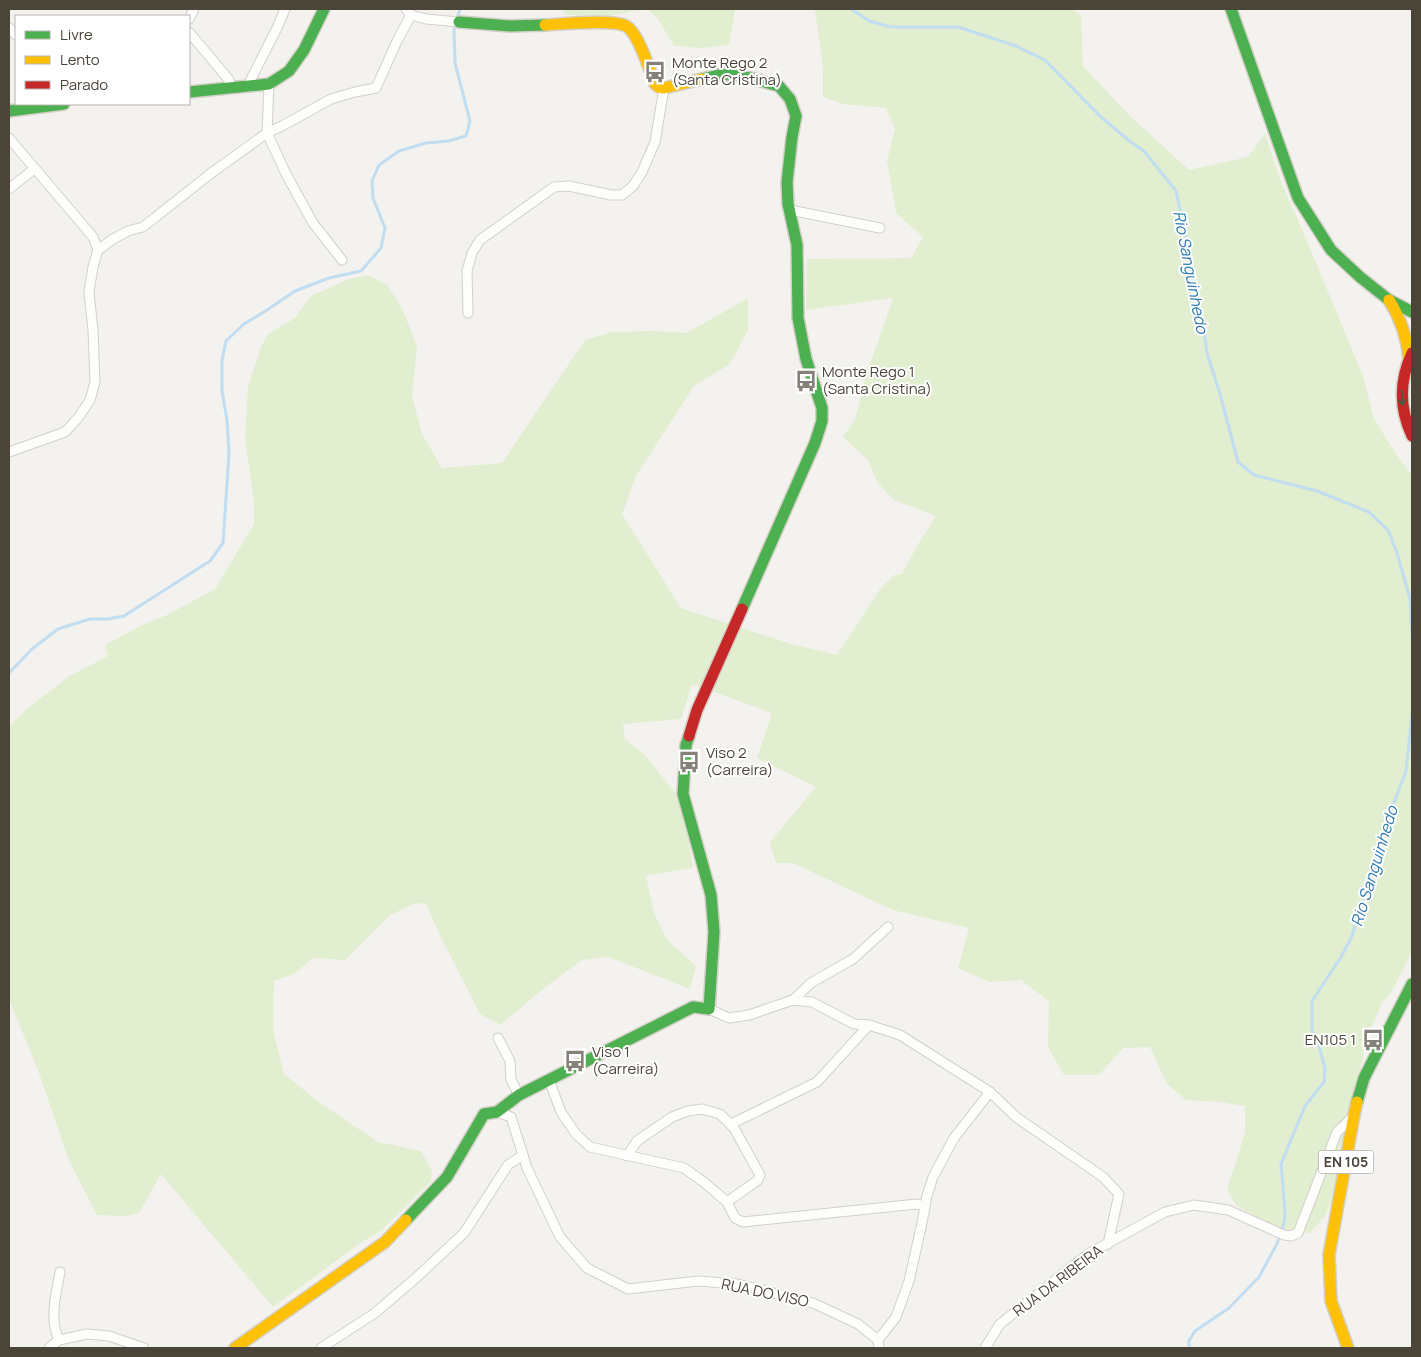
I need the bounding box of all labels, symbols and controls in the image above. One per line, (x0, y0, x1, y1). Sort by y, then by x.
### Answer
legend (15, 15, 190, 105)
text: Livre (60, 24, 93, 45)
text: Lento (60, 49, 100, 70)
place label: Monte Rego 2 (Santa Cristina) (672, 52, 782, 90)
bus stop icon: Monte Rego 2 (Santa Cristina) (642, 59, 668, 85)
text: Parado (60, 74, 108, 95)
water label: Rio Sanguinhedo (1168, 209, 1214, 337)
place label: Monte Rego 1 (Santa Cristina) (822, 361, 932, 399)
bus stop icon: Monte Rego 1 (Santa Cristina) (793, 368, 819, 394)
one-way arrow (1397, 390, 1407, 406)
place label: Viso 2 (Carreira) (706, 742, 773, 780)
bus stop icon: Viso 2 (Carreira) (676, 749, 702, 775)
water label: Rio Sanguinhedo (1345, 802, 1403, 929)
bus stop icon: EN105 1 (1360, 1027, 1386, 1053)
place label: EN105 1 (1305, 1029, 1356, 1050)
place label: Viso 1 (Carreira) (592, 1041, 659, 1079)
bus stop icon: Viso 1 (Carreira) (562, 1048, 588, 1074)
road number: EN 105 (1318, 1150, 1374, 1174)
street label: RUA DA RIBEIRA (1008, 1240, 1107, 1321)
street label: RUA DO VISO (720, 1273, 811, 1312)

